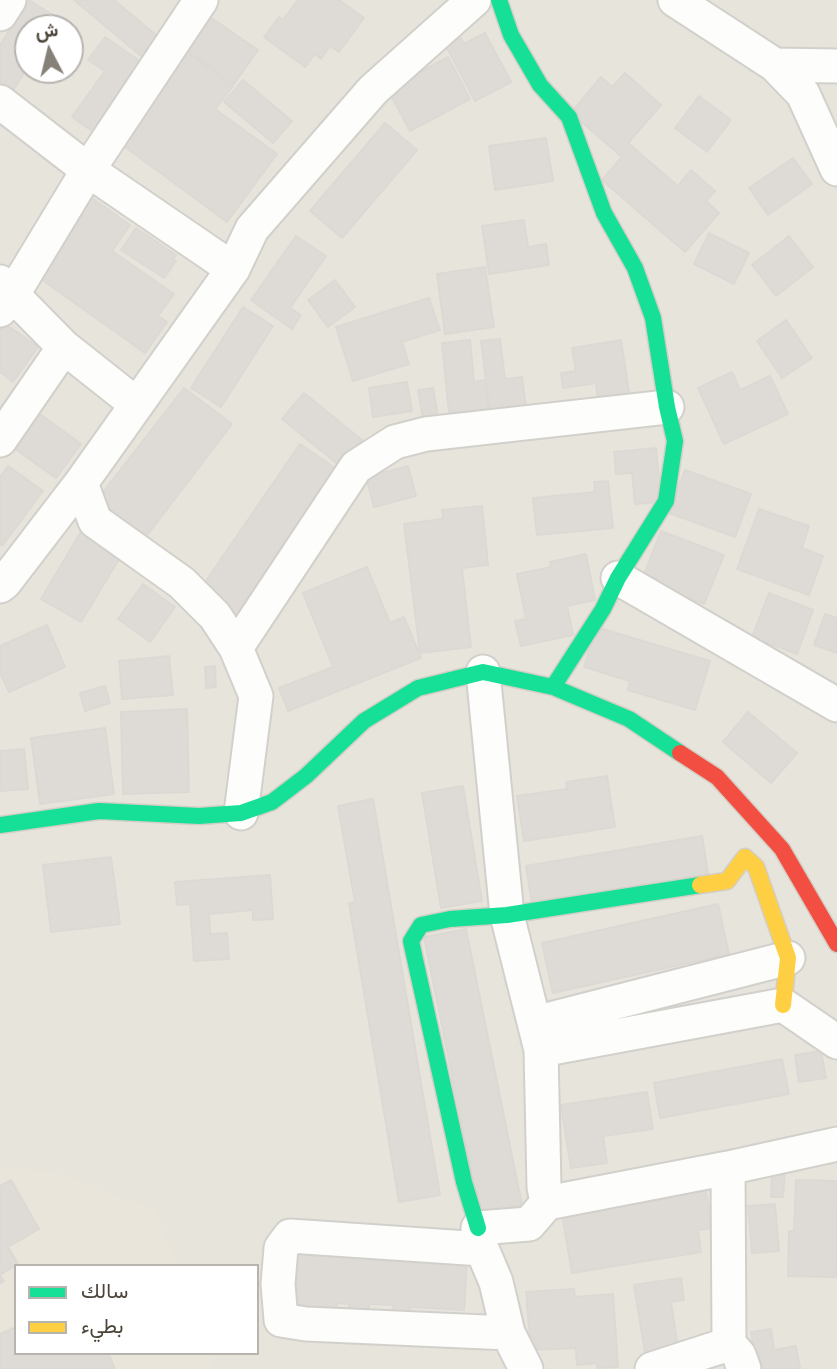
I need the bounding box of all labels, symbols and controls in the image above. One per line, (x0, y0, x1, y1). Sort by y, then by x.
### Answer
north arrow (14, 14, 84, 84)
text: ش (34, 17, 59, 42)
legend (14, 1264, 259, 1355)
text: سالك (81, 1277, 128, 1302)
text: بطيء (81, 1312, 124, 1337)

